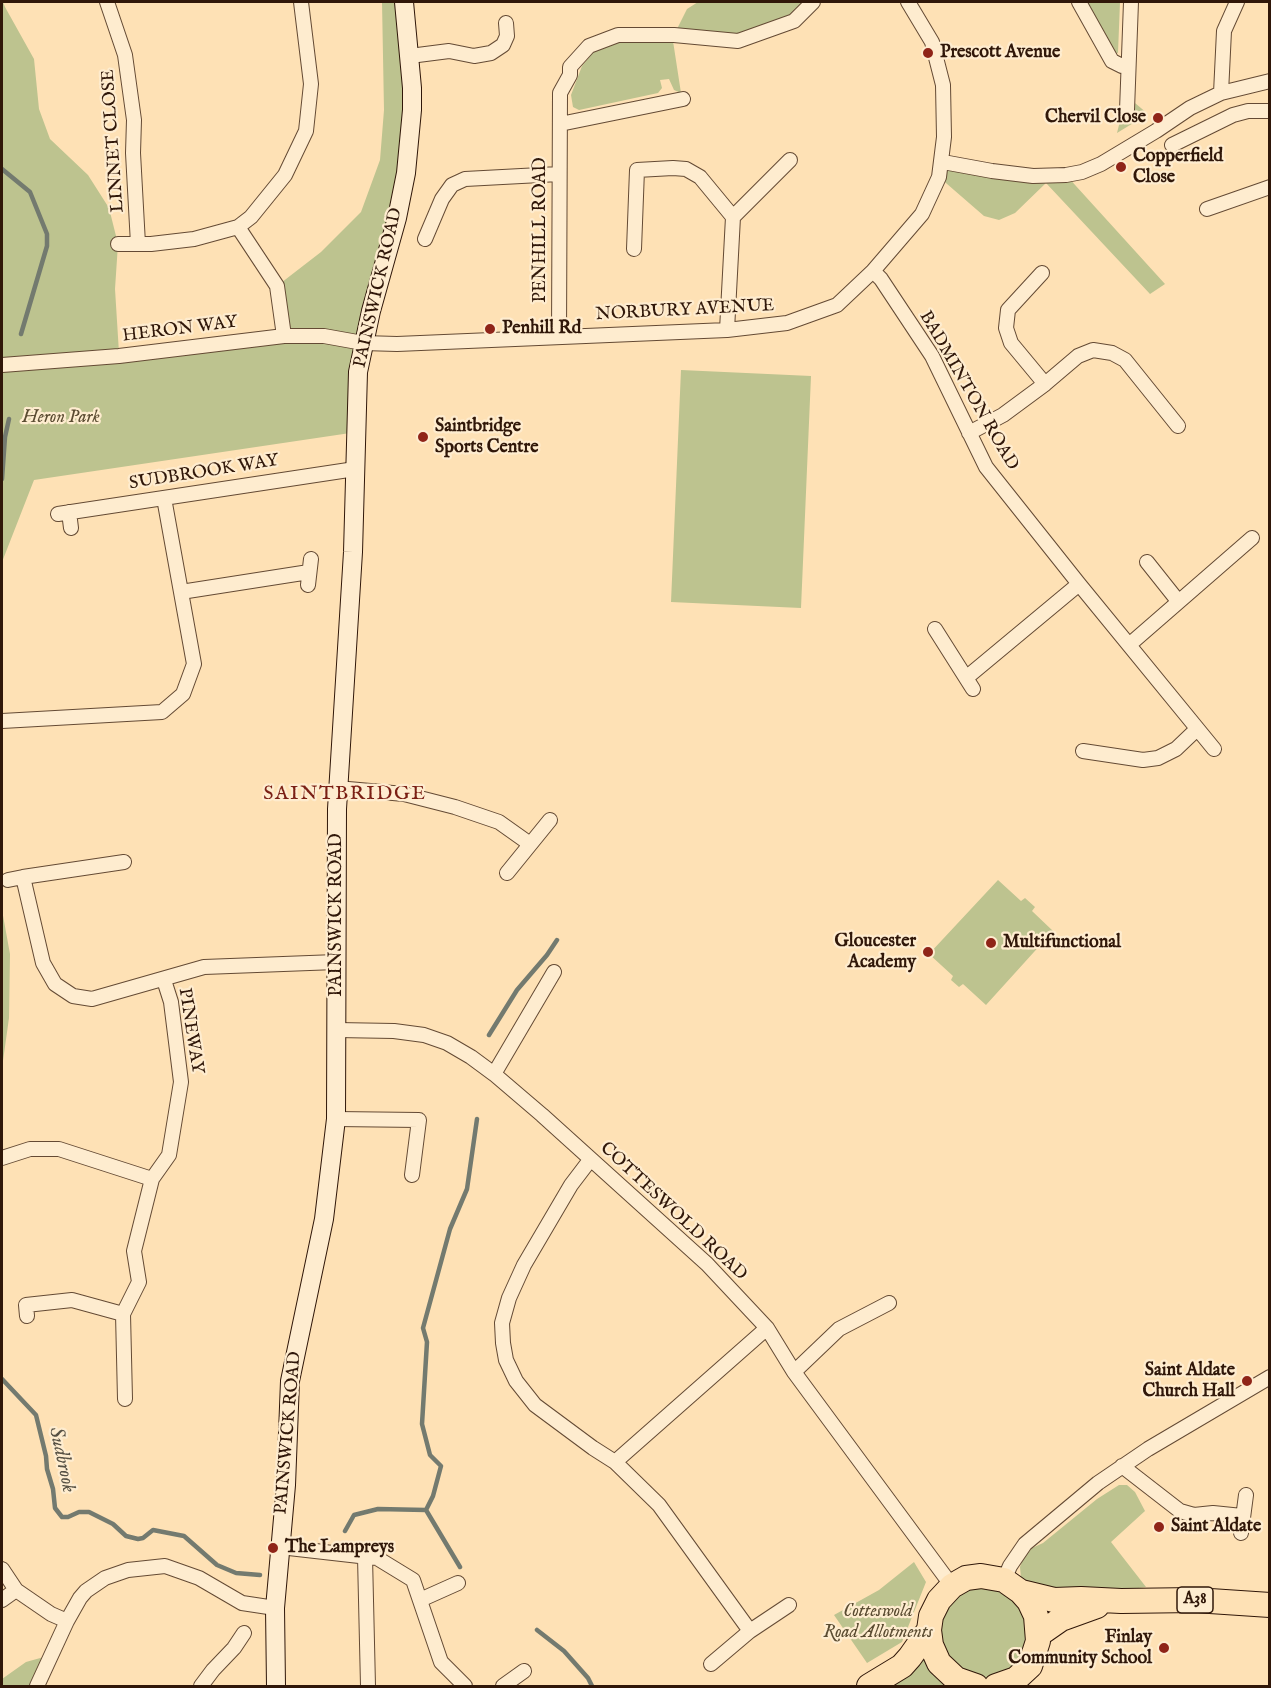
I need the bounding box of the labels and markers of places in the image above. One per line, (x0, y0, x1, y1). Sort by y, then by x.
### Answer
place label: Prescott Avenue (940, 42, 1060, 64)
marker: Prescott Avenue (921, 46, 935, 60)
place label: Chervil Close (1045, 107, 1146, 129)
marker: Chervil Close (1151, 111, 1165, 125)
place label: Copperfield Close (1133, 146, 1223, 188)
marker: Copperfield Close (1114, 160, 1128, 174)
place label: Penhill Rd (502, 318, 581, 340)
marker: Penhill Rd (483, 322, 497, 336)
place label: Saintbridge Sports Centre (435, 416, 538, 458)
marker: Saintbridge Sports Centre (416, 430, 430, 444)
place label: Gloucester Academy (835, 931, 916, 974)
place label: Multifunctional (1003, 932, 1121, 954)
marker: Multifunctional (984, 936, 998, 950)
marker: Gloucester Academy (921, 945, 935, 959)
place label: Saint Aldate Church Hall (1142, 1360, 1235, 1402)
marker: Saint Aldate Church Hall (1240, 1374, 1254, 1388)
place label: Saint Aldate (1171, 1516, 1261, 1538)
marker: Saint Aldate (1152, 1520, 1166, 1534)
place label: The Lampreys (285, 1537, 394, 1559)
marker: The Lampreys (266, 1541, 280, 1555)
place label: Finlay Community School (1008, 1627, 1152, 1670)
marker: Finlay Community School (1157, 1641, 1171, 1655)

